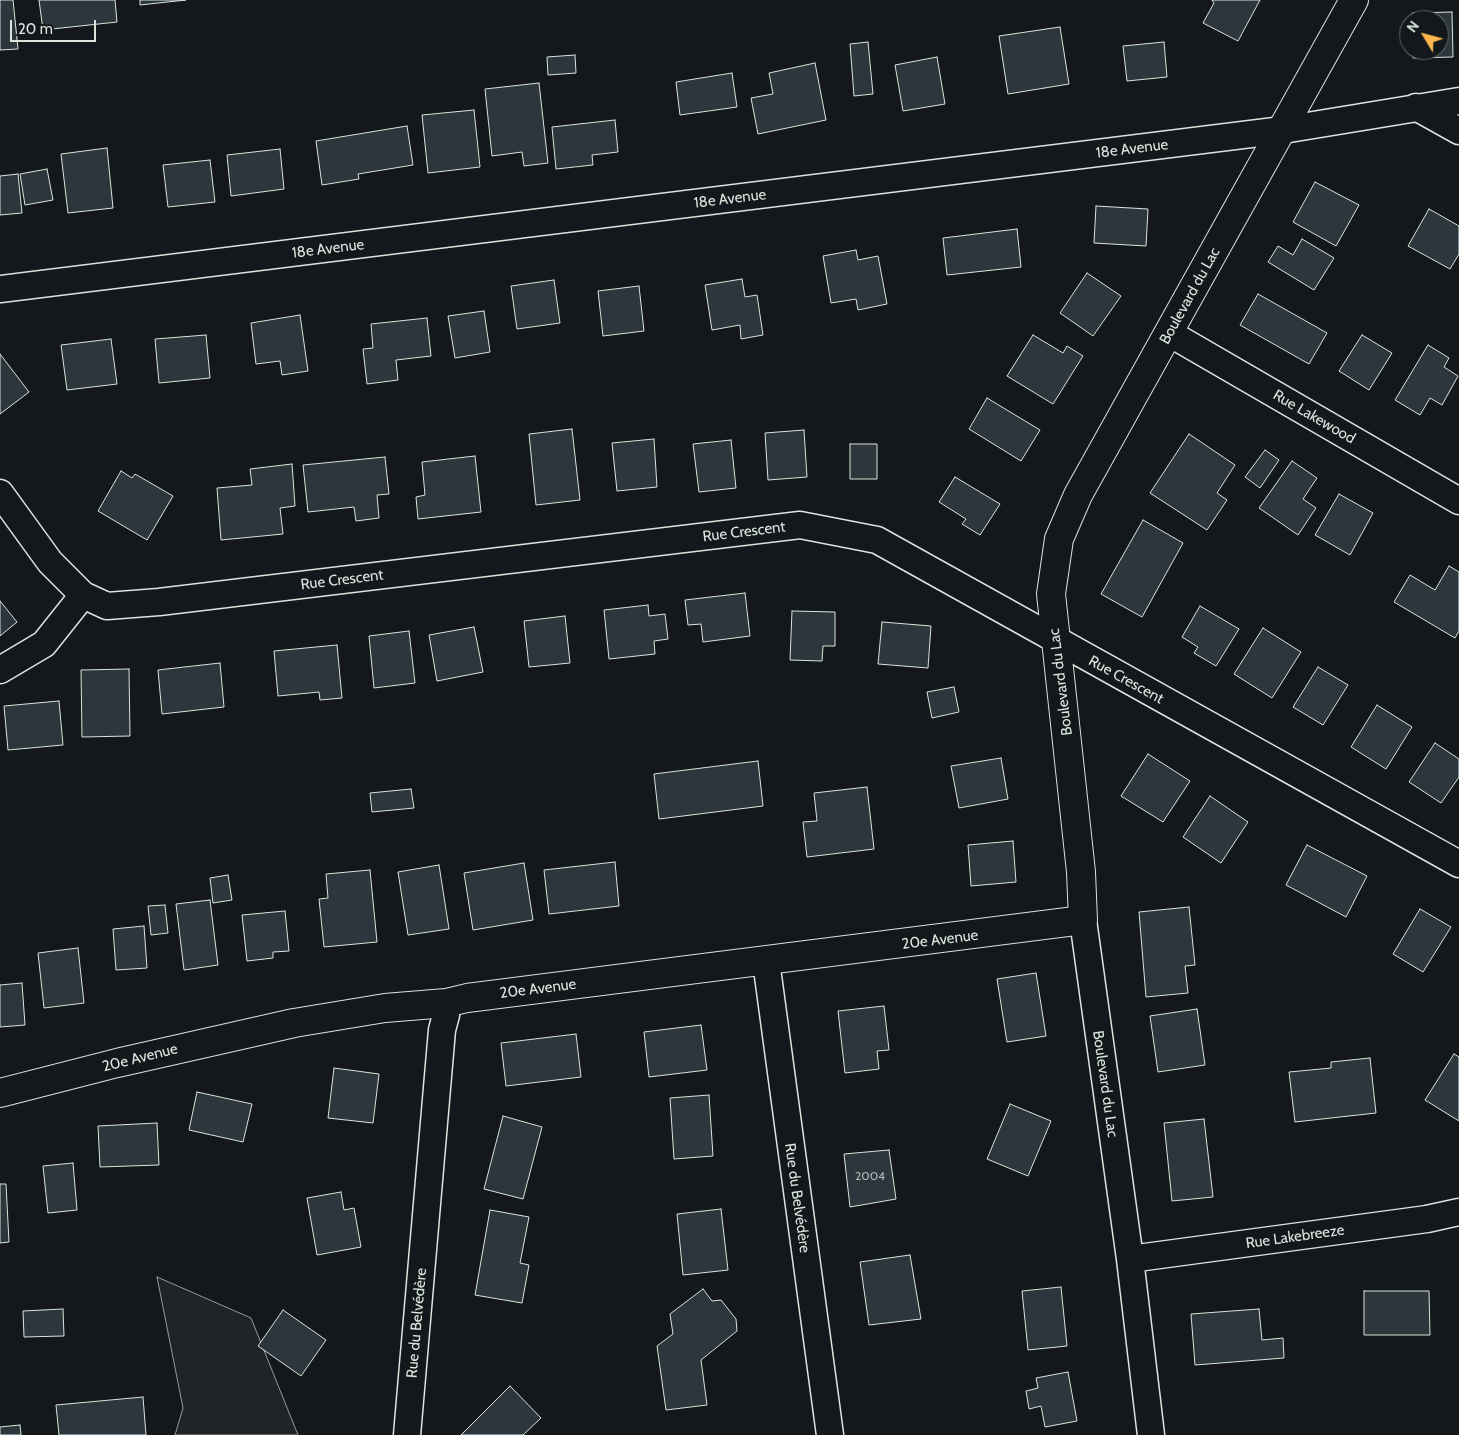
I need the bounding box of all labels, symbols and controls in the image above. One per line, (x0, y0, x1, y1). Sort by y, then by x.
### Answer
scale bar (12, 10, 99, 42)
north arrow (1399, 10, 1449, 60)
text: N (1403, 17, 1423, 36)
text: 20 m (18, 20, 53, 38)
street label: 18e Avenue (1095, 136, 1169, 162)
street label: 18e Avenue (693, 186, 767, 212)
street label: 18e Avenue (291, 236, 365, 262)
street label: Boulevard du Lac (1156, 244, 1224, 348)
street label: Rue Lakewood (1270, 386, 1358, 448)
street label: Rue Crescent (702, 518, 786, 546)
street label: Rue Crescent (300, 566, 384, 594)
street label: Boulevard du Lac (1045, 627, 1077, 737)
street label: Rue Crescent (1085, 652, 1167, 708)
street label: 20e Avenue (901, 926, 979, 954)
street label: 20e Avenue (499, 975, 577, 1003)
street label: Boulevard du Lac (1089, 1029, 1121, 1139)
street label: 20e Avenue (100, 1040, 180, 1076)
street label: Rue du Belvédère (780, 1142, 814, 1254)
house number: 2004 (855, 1169, 885, 1183)
street label: Rue Lakebreeze (1245, 1221, 1345, 1253)
street label: Rue du Belvédère (403, 1267, 431, 1379)

